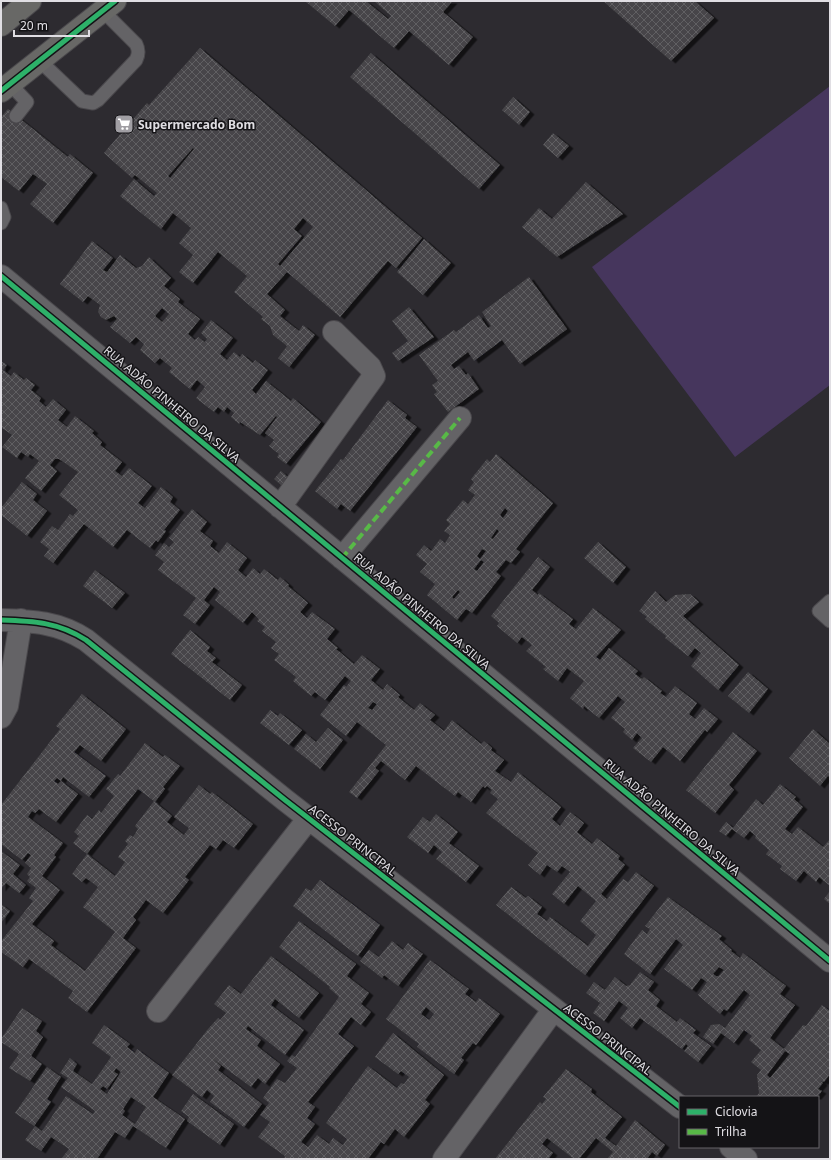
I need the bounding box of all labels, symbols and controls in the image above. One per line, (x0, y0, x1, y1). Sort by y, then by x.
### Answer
scale bar (14, 12, 89, 38)
text: 20 m (20, 17, 48, 34)
supermarket icon: Supermercado Bom (113, 113, 135, 135)
place label: Supermercado Bom (138, 116, 255, 133)
street label: RUA ADÃO PINHEIRO DA SILVA (100, 342, 244, 466)
street label: RUA ADÃO PINHEIRO DA SILVA (350, 549, 494, 673)
street label: RUA ADÃO PINHEIRO DA SILVA (600, 755, 744, 879)
street label: ACESSO PRINCIPAL (305, 800, 401, 880)
street label: ACESSO PRINCIPAL (560, 999, 656, 1079)
legend (679, 1096, 819, 1148)
text: Ciclovia (715, 1103, 757, 1120)
text: Trilha (715, 1123, 746, 1140)

